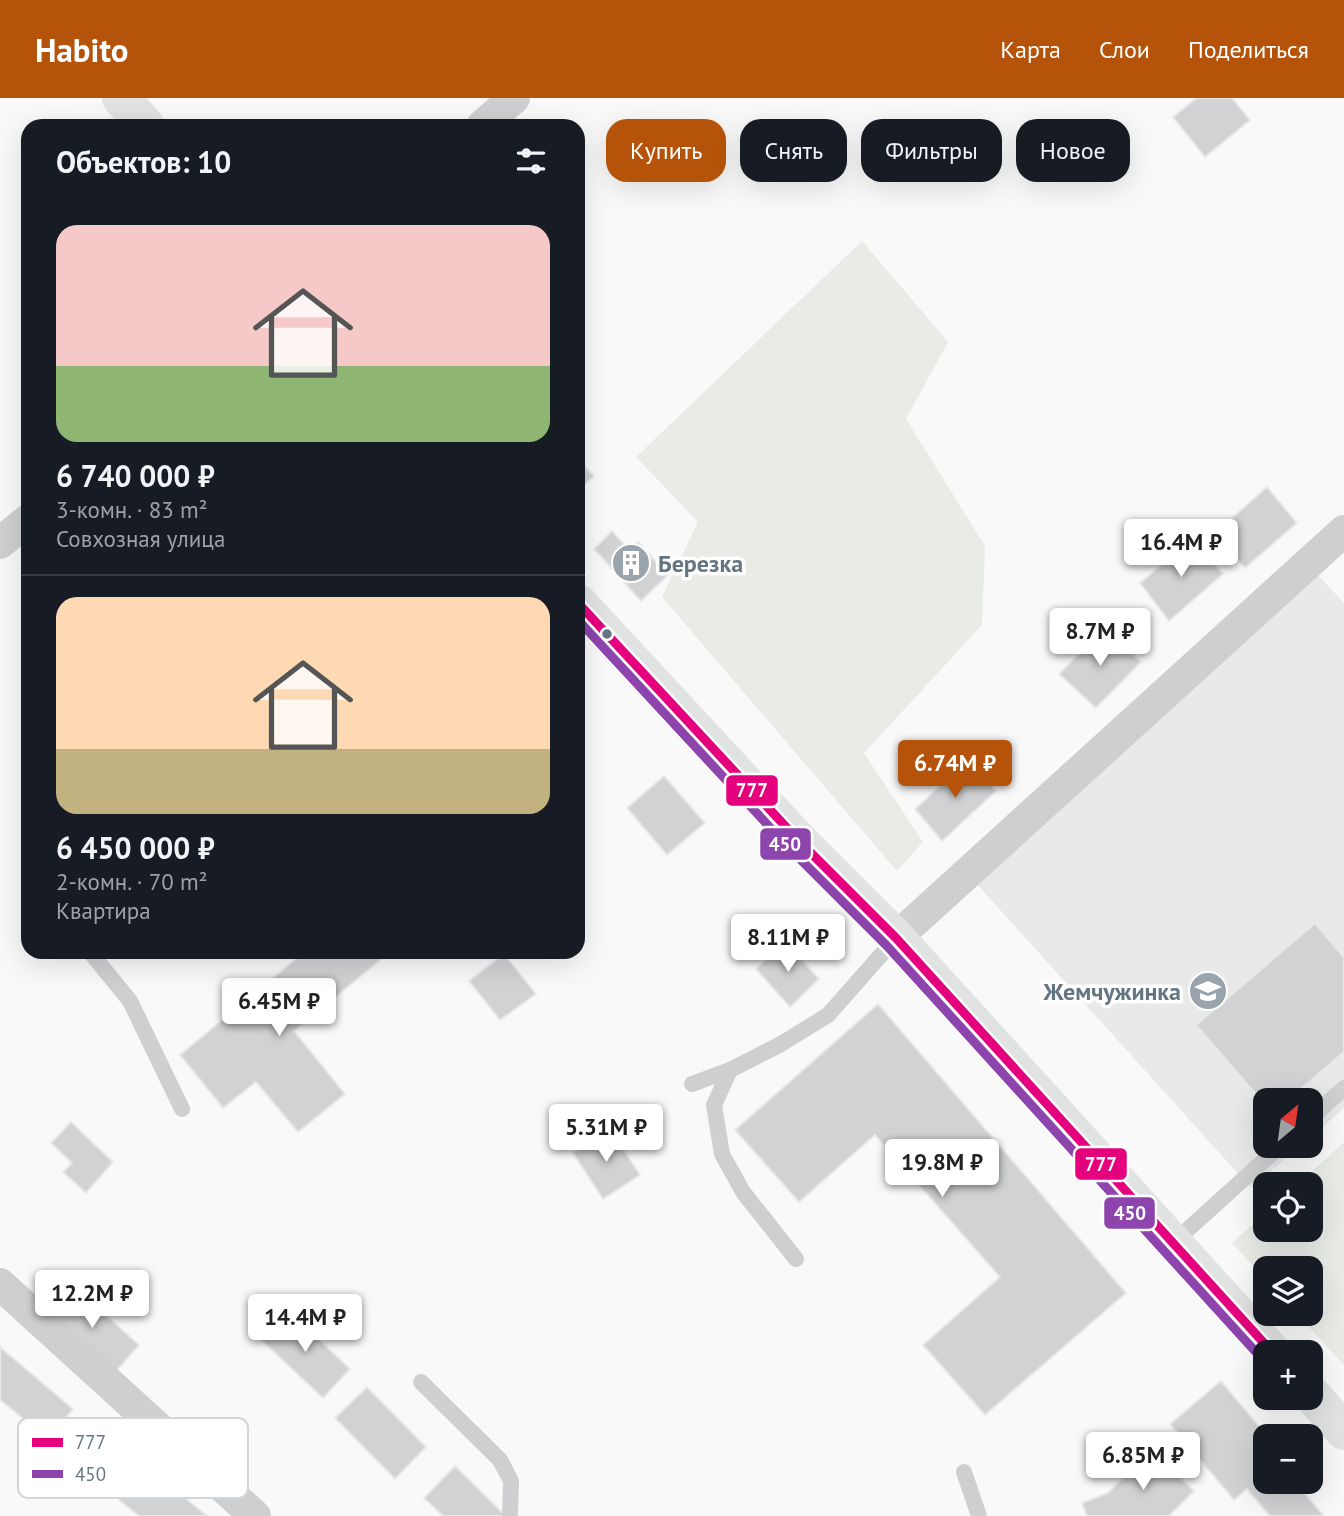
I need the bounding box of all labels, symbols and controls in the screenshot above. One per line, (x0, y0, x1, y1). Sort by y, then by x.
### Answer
text: Habito (35, 28, 129, 71)
text: Карта (1000, 34, 1061, 65)
text: Слои (1099, 34, 1150, 65)
text: Поделиться (1188, 34, 1309, 65)
chip: Купить (606, 119, 726, 182)
chip: Снять (740, 119, 847, 182)
chip: Фильтры (861, 119, 1002, 182)
chip: Новое (1016, 119, 1130, 182)
text: Объектов: 10 (56, 142, 231, 181)
icon: filters (512, 142, 550, 180)
icon: home (240, 270, 366, 396)
text: 6 740 000 ₽ (56, 456, 215, 495)
text: 3-комн. · 83 m² (56, 495, 208, 524)
pin: 16.4M ₽ (1116, 519, 1246, 579)
text: Совхозная улица (56, 524, 225, 553)
text: 16.4M ₽ (1140, 527, 1222, 556)
building icon: Березка (610, 542, 652, 584)
place label: Березка (658, 548, 743, 579)
pin: 8.7M ₽ (1043, 608, 1157, 668)
text: 8.7M ₽ (1065, 616, 1135, 645)
unlabelled marker (600, 627, 614, 641)
icon: home (240, 642, 366, 768)
pin: 6.74M ₽ (890, 740, 1020, 800)
text: 6.74M ₽ (914, 748, 996, 777)
line badge: 777 (725, 774, 779, 807)
text: 777 (736, 778, 768, 802)
line badge: 450 (759, 827, 812, 861)
text: 6 450 000 ₽ (56, 828, 215, 867)
text: 450 (769, 832, 801, 856)
text: 2-комн. · 70 m² (56, 867, 208, 896)
text: Квартира (56, 896, 151, 925)
pin: 8.11M ₽ (723, 914, 853, 974)
text: 8.11M ₽ (747, 922, 829, 951)
school or university icon: Жемчужинка (1187, 970, 1229, 1012)
place label: Жемчужинка (1043, 976, 1181, 1007)
pin: 6.45M ₽ (214, 978, 344, 1038)
text: 6.45M ₽ (238, 986, 320, 1015)
north arrow (1253, 1088, 1323, 1158)
map controls (1253, 1088, 1323, 1494)
pin: 5.31M ₽ (541, 1104, 671, 1164)
text: 5.31M ₽ (565, 1112, 647, 1141)
pin: 19.8M ₽ (877, 1140, 1007, 1199)
text: 19.8M ₽ (901, 1147, 983, 1176)
line badge: 777 (1074, 1147, 1128, 1181)
text: 777 (1085, 1152, 1117, 1176)
button: locate (1253, 1172, 1323, 1242)
line badge: 450 (1103, 1196, 1156, 1230)
text: 450 (1114, 1201, 1146, 1225)
button: layers (1253, 1256, 1323, 1326)
pin: 12.2M ₽ (27, 1270, 157, 1330)
text: 12.2M ₽ (51, 1278, 133, 1307)
pin: 14.4M ₽ (240, 1294, 370, 1354)
text: 14.4M ₽ (264, 1302, 346, 1331)
button: + (1253, 1340, 1323, 1410)
legend (18, 1418, 248, 1498)
button: − (1253, 1424, 1323, 1494)
text: 777 (75, 1430, 106, 1454)
pin: 6.85M ₽ (1078, 1432, 1208, 1492)
text: 6.85M ₽ (1102, 1440, 1184, 1469)
text: 450 (75, 1462, 106, 1486)

